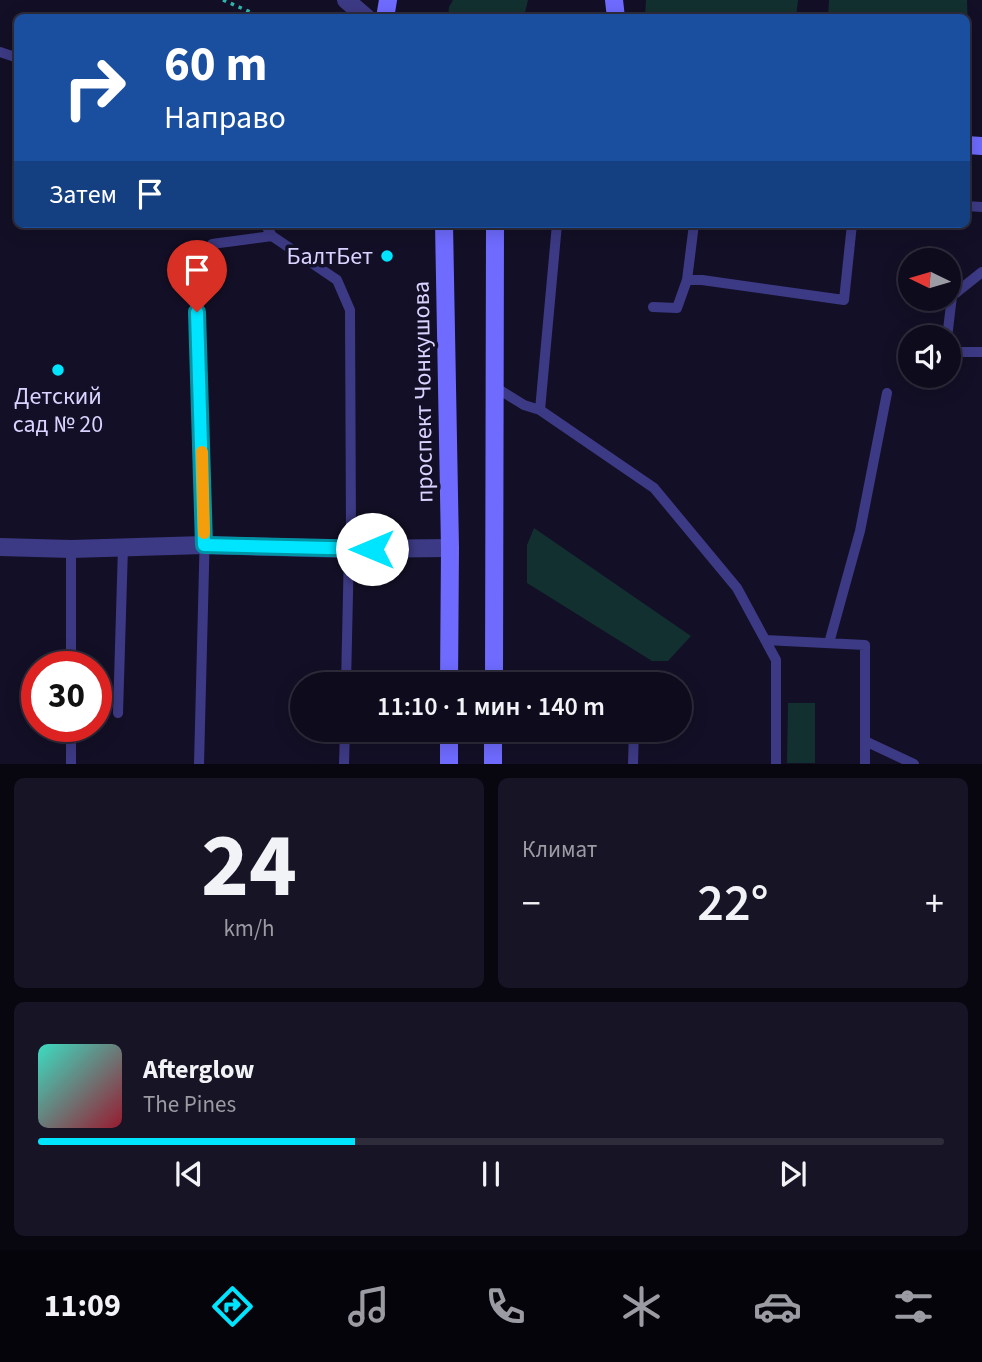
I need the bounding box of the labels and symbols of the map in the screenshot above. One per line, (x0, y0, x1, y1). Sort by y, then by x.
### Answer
place label: БалтБет (287, 239, 373, 274)
pin (167, 240, 227, 312)
marker: БалтБет (379, 248, 395, 264)
north arrow (898, 248, 961, 312)
street label: проспект Чонкушова (404, 281, 442, 503)
marker: Детский сад № 20 (50, 362, 66, 378)
place label: Детский сад № 20 (13, 379, 103, 442)
position arrow (335, 512, 409, 586)
speed limit sign: 30 (21, 651, 112, 742)

